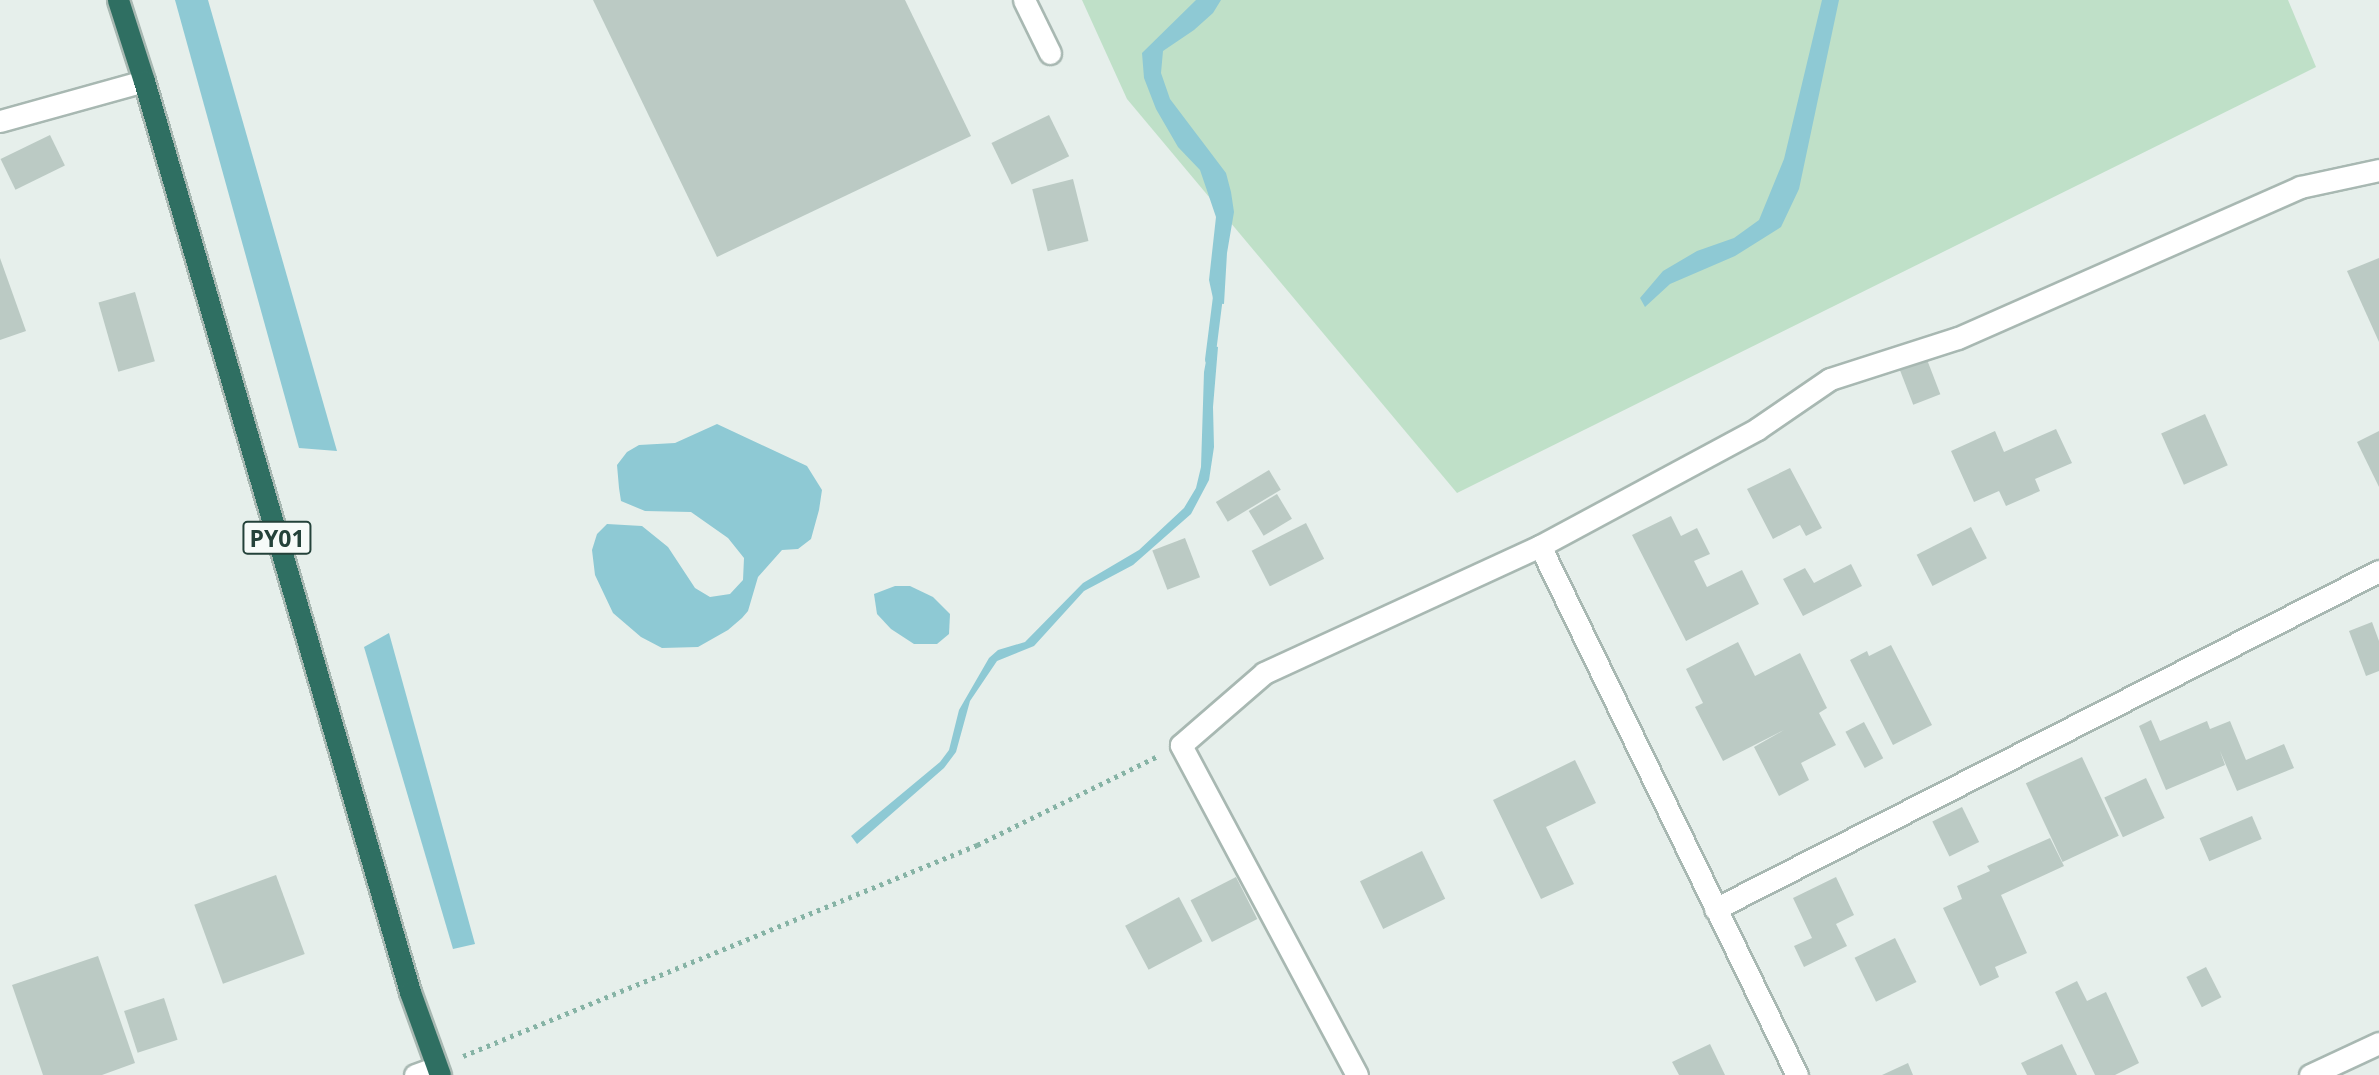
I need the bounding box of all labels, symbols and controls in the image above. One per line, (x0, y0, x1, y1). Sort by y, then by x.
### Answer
road number: PY01 (242, 518, 312, 558)

